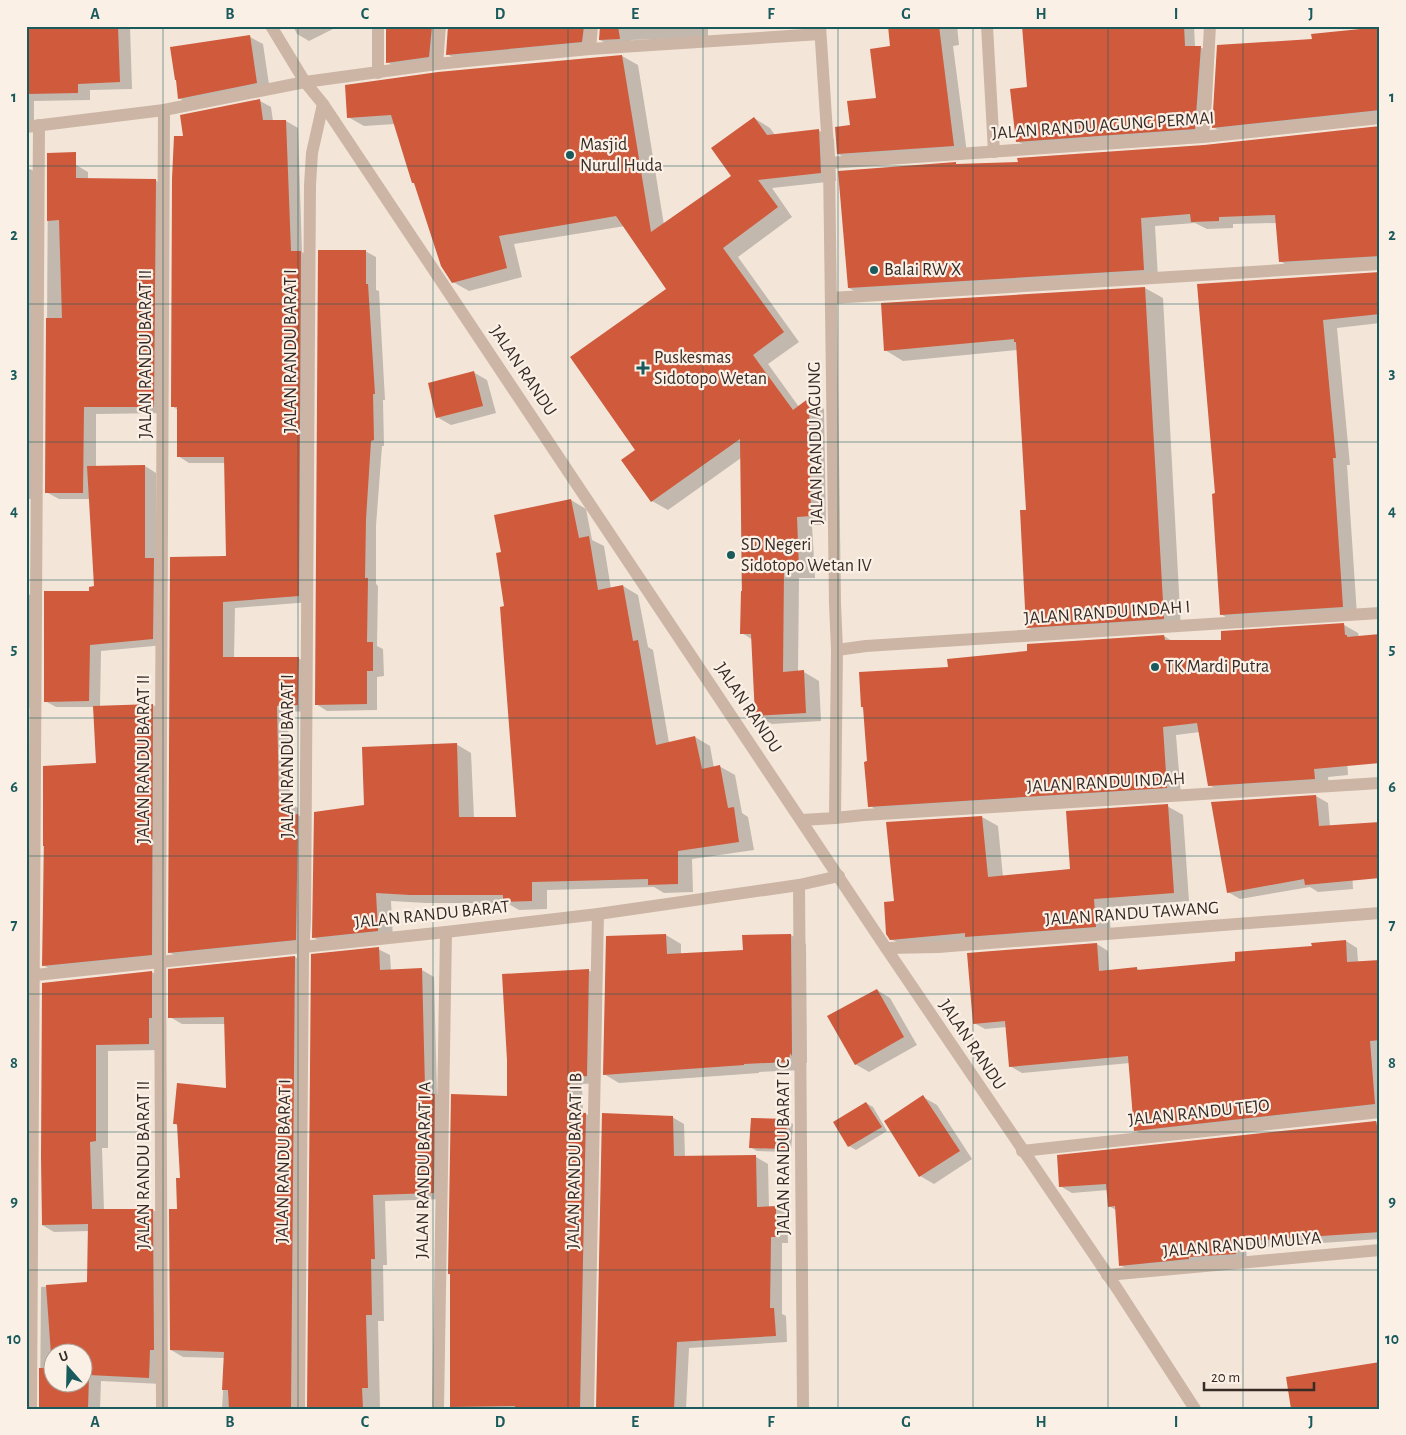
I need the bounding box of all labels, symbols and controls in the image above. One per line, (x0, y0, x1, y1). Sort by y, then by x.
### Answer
text: A (90, 6, 100, 22)
text: B (225, 6, 235, 22)
text: C (361, 6, 370, 22)
text: D (495, 6, 506, 22)
text: E (631, 6, 639, 22)
text: F (767, 6, 775, 22)
text: G (901, 6, 911, 22)
text: H (1035, 6, 1047, 22)
text: I (1174, 6, 1178, 22)
text: J (1308, 6, 1314, 22)
text: 1 (11, 89, 17, 105)
text: 1 (1389, 89, 1395, 105)
street label: JALAN RANDU AGUNG PERMAI (991, 109, 1215, 143)
place label: Masjid Nurul Huda (580, 136, 662, 175)
marker: Masjid Nurul Huda (564, 149, 576, 161)
text: 2 (10, 227, 18, 243)
text: 2 (1388, 227, 1396, 243)
place label: Balai RW X (884, 261, 962, 279)
marker: Balai RW X (868, 264, 880, 276)
street label: JALAN RANDU BARAT I (282, 269, 300, 433)
street label: JALAN RANDU BARAT II (137, 270, 155, 438)
street label: JALAN RANDU (486, 323, 560, 419)
place label: Puskesmas Sidotopo Wetan (654, 349, 767, 388)
marker: Puskesmas Sidotopo Wetan (636, 361, 650, 375)
street label: JALAN RANDU AGUNG (806, 362, 826, 524)
text: 3 (11, 365, 18, 381)
text: 3 (1389, 365, 1396, 381)
text: 4 (10, 503, 18, 519)
text: 4 (1388, 503, 1396, 519)
place label: SD Negeri Sidotopo Wetan IV (741, 536, 873, 575)
marker: SD Negeri Sidotopo Wetan IV (725, 549, 737, 561)
street label: JALAN RANDU INDAH I (1023, 598, 1191, 628)
text: 5 (11, 641, 18, 657)
text: 5 (1389, 641, 1396, 657)
place label: TK Mardi Putra (1165, 658, 1269, 676)
street label: JALAN RANDU (711, 660, 785, 756)
marker: TK Mardi Putra (1149, 661, 1161, 673)
street label: JALAN RANDU BARAT I (279, 674, 297, 838)
street label: JALAN RANDU BARAT II (135, 675, 153, 843)
street label: JALAN RANDU INDAH (1026, 770, 1186, 796)
text: 6 (10, 779, 18, 795)
text: 6 (1388, 779, 1396, 795)
street label: JALAN RANDU BARAT (353, 898, 511, 932)
street label: JALAN RANDU TAWANG (1044, 899, 1220, 929)
text: 7 (11, 917, 18, 933)
text: 7 (1389, 917, 1396, 933)
street label: JALAN RANDU (935, 997, 1009, 1093)
text: 8 (10, 1055, 18, 1071)
text: 8 (1388, 1055, 1396, 1071)
street label: JALAN RANDU BARAT I C (775, 1059, 793, 1235)
street label: JALAN RANDU BARAT I B (564, 1073, 586, 1249)
street label: JALAN RANDU BARAT I (274, 1079, 294, 1243)
street label: JALAN RANDU BARAT II (135, 1081, 153, 1249)
street label: JALAN RANDU BARAT I A (413, 1081, 435, 1259)
street label: JALAN RANDU TEJO (1127, 1097, 1271, 1129)
text: 9 (10, 1193, 18, 1209)
text: 9 (1388, 1193, 1396, 1209)
street label: JALAN RANDU MULYA (1162, 1229, 1322, 1261)
text: 10 (7, 1331, 21, 1347)
text: 10 (1385, 1331, 1399, 1347)
north arrow (42, 1342, 92, 1392)
text: U (57, 1349, 71, 1365)
scale bar (1204, 1360, 1314, 1392)
text: 20 m (1211, 1370, 1240, 1385)
text: A (90, 1414, 100, 1430)
text: B (225, 1414, 235, 1430)
text: C (361, 1414, 370, 1430)
text: D (495, 1414, 506, 1430)
text: E (631, 1414, 639, 1430)
text: F (767, 1414, 775, 1430)
text: G (901, 1414, 911, 1430)
text: H (1035, 1414, 1047, 1430)
text: I (1174, 1414, 1178, 1430)
text: J (1308, 1414, 1314, 1430)

